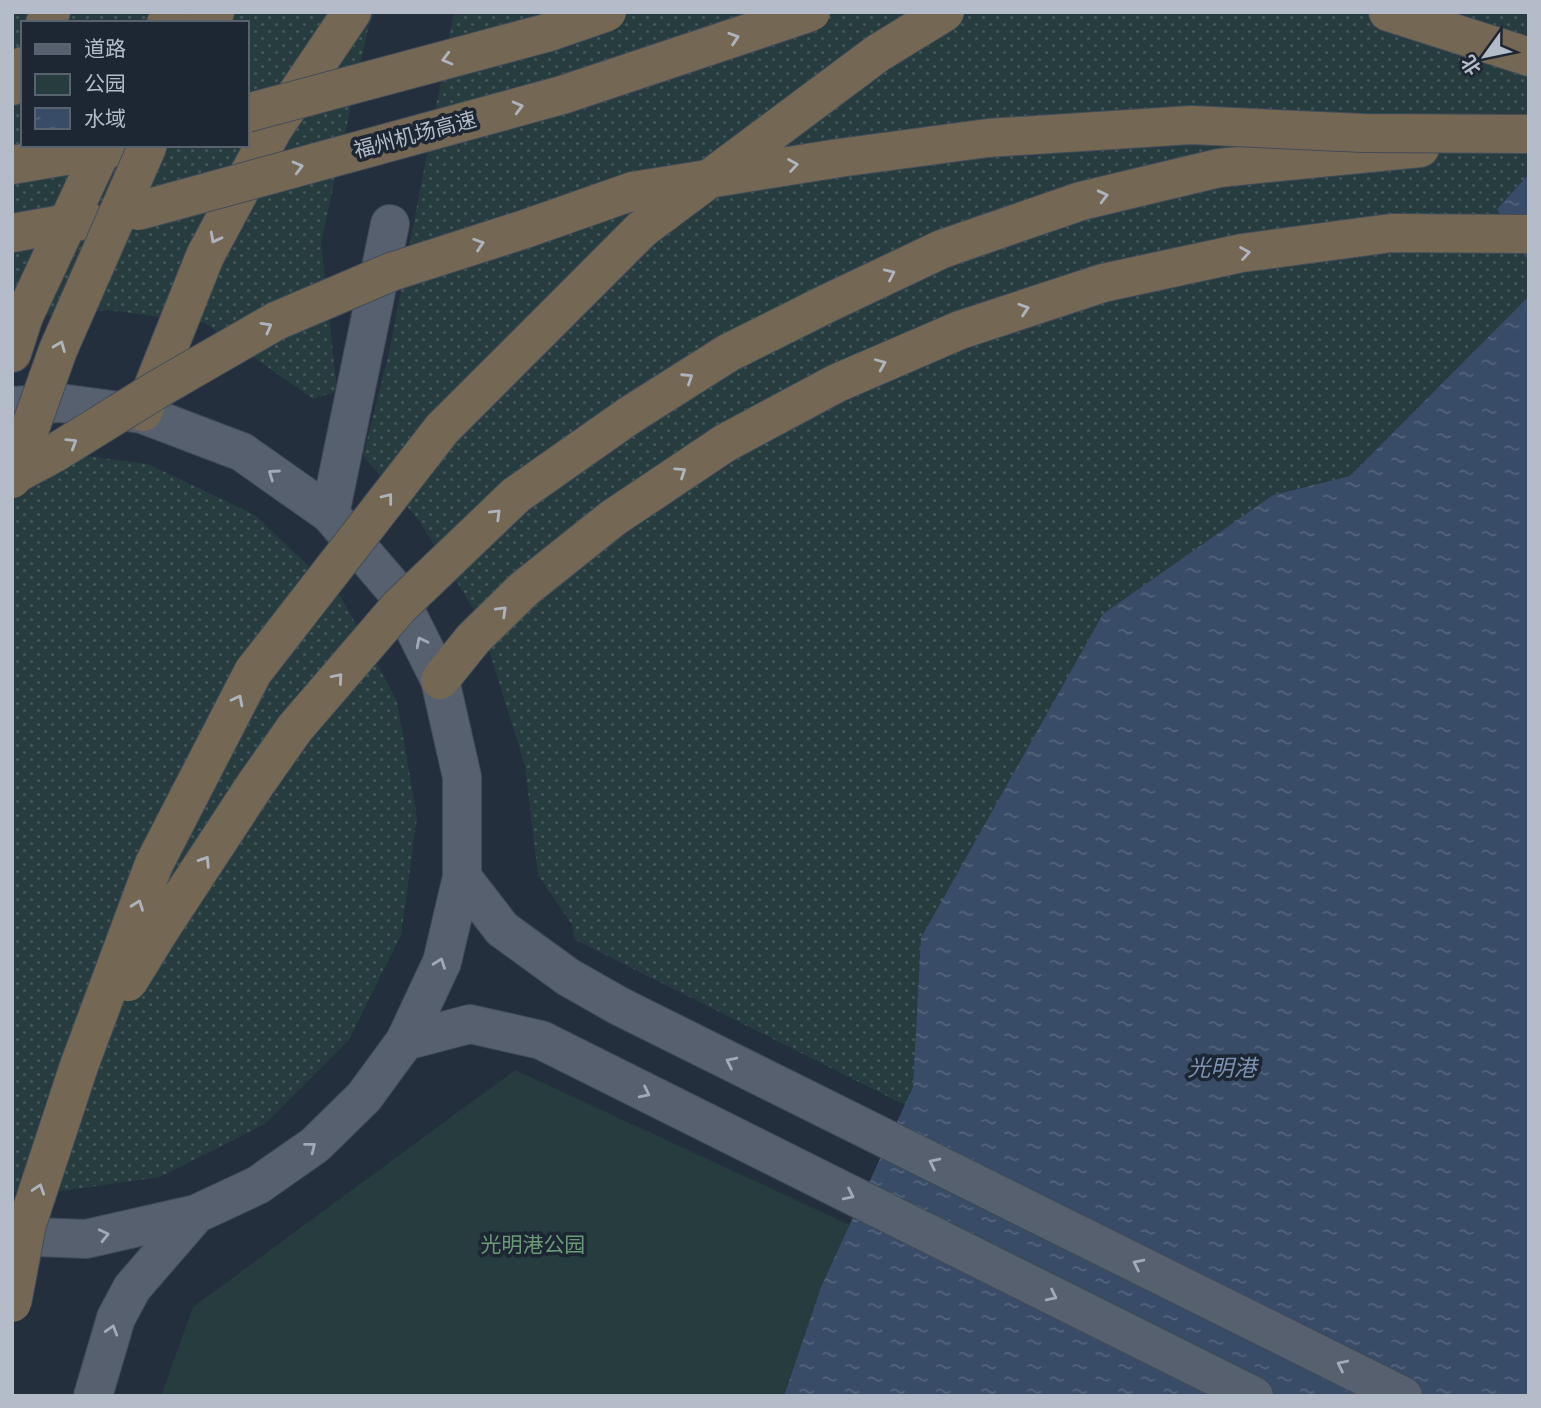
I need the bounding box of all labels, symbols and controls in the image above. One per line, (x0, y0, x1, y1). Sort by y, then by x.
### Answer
legend (21, 21, 248, 147)
north arrow (1450, 21, 1520, 91)
one-way arrow (728, 32, 740, 46)
text: 道路 (84, 37, 126, 60)
one-way arrow (442, 51, 454, 65)
text: 北 (1457, 51, 1485, 79)
text: 公园 (84, 72, 126, 95)
one-way arrow (512, 101, 524, 115)
text: 水域 (84, 107, 126, 130)
street label: 福州机场高速 (351, 107, 479, 162)
one-way arrow (787, 158, 799, 173)
one-way arrow (292, 161, 304, 175)
one-way arrow (1097, 190, 1109, 204)
one-way arrow (210, 230, 224, 243)
one-way arrow (472, 238, 484, 252)
one-way arrow (1239, 246, 1251, 261)
one-way arrow (883, 268, 895, 282)
one-way arrow (1018, 303, 1030, 317)
one-way arrow (260, 321, 272, 335)
one-way arrow (51, 341, 65, 353)
one-way arrow (874, 358, 887, 372)
one-way arrow (680, 374, 693, 387)
one-way arrow (64, 438, 77, 451)
one-way arrow (674, 467, 687, 480)
one-way arrow (268, 470, 281, 482)
one-way arrow (379, 494, 392, 506)
one-way arrow (488, 510, 501, 523)
one-way arrow (493, 606, 506, 619)
one-way arrow (415, 637, 429, 649)
one-way arrow (330, 673, 343, 685)
one-way arrow (230, 695, 243, 708)
one-way arrow (196, 856, 209, 869)
one-way arrow (130, 899, 144, 911)
one-way arrow (432, 958, 446, 970)
water label: 光明港 (1188, 1055, 1260, 1081)
one-way arrow (726, 1056, 738, 1070)
one-way arrow (638, 1085, 650, 1099)
one-way arrow (302, 1143, 315, 1155)
one-way arrow (929, 1157, 941, 1171)
one-way arrow (30, 1183, 45, 1195)
one-way arrow (842, 1186, 854, 1200)
one-way arrow (98, 1229, 110, 1243)
park label: 光明港公园 (481, 1233, 586, 1256)
one-way arrow (1133, 1259, 1145, 1273)
one-way arrow (1045, 1287, 1057, 1301)
one-way arrow (104, 1325, 119, 1337)
one-way arrow (1337, 1360, 1349, 1374)

